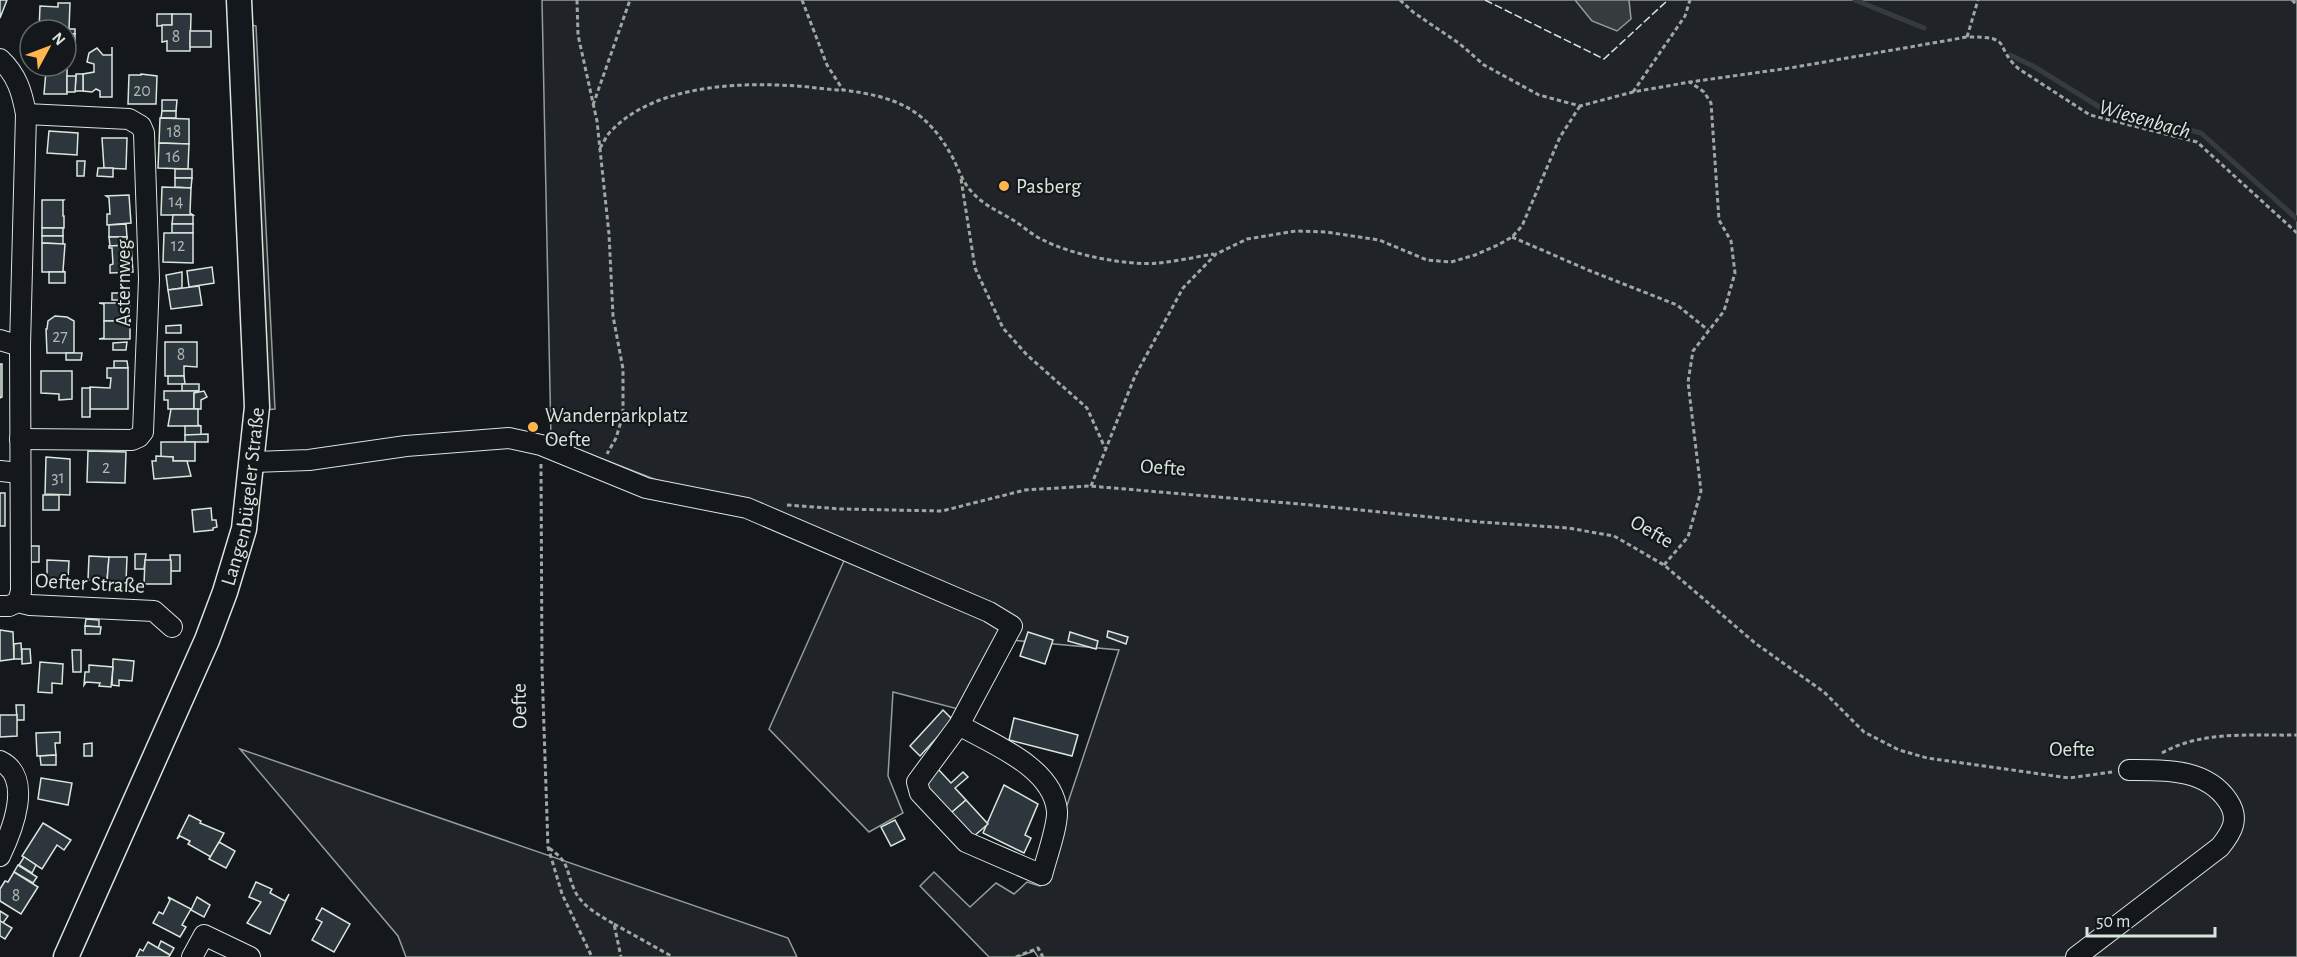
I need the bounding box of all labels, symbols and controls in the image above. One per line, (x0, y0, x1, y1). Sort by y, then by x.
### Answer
north arrow (18, 18, 78, 78)
house number: 8 (172, 28, 180, 46)
text: N (49, 29, 68, 48)
house number: 20 (133, 82, 151, 100)
water label: Wiesenbach (2096, 95, 2193, 143)
house number: 18 (167, 123, 181, 141)
house number: 16 (166, 148, 180, 166)
place label: Pasberg (1016, 176, 1082, 197)
marker: Pasberg (997, 179, 1011, 193)
house number: 14 (169, 193, 184, 211)
house number: 12 (171, 237, 185, 255)
street label: Asternweg (113, 239, 134, 326)
house number: 27 (52, 328, 68, 346)
house number: 8 (177, 346, 185, 364)
place label: Wanderparkplatz Oefte (545, 405, 688, 450)
street label: Langenbügeler Straße (218, 406, 268, 588)
marker: Wanderparkplatz Oefte (526, 420, 540, 434)
street label: Oefte (1139, 455, 1186, 480)
house number: 2 (102, 459, 110, 477)
house number: 31 (51, 469, 65, 487)
street label: Oefte (1627, 511, 1677, 552)
street label: Oefter Straße (34, 570, 145, 597)
street label: Oefte (509, 683, 530, 729)
street label: Oefte (2049, 739, 2095, 760)
house number: 8 (12, 887, 20, 905)
scale bar (2087, 900, 2214, 938)
text: 50 m (2096, 913, 2130, 931)

